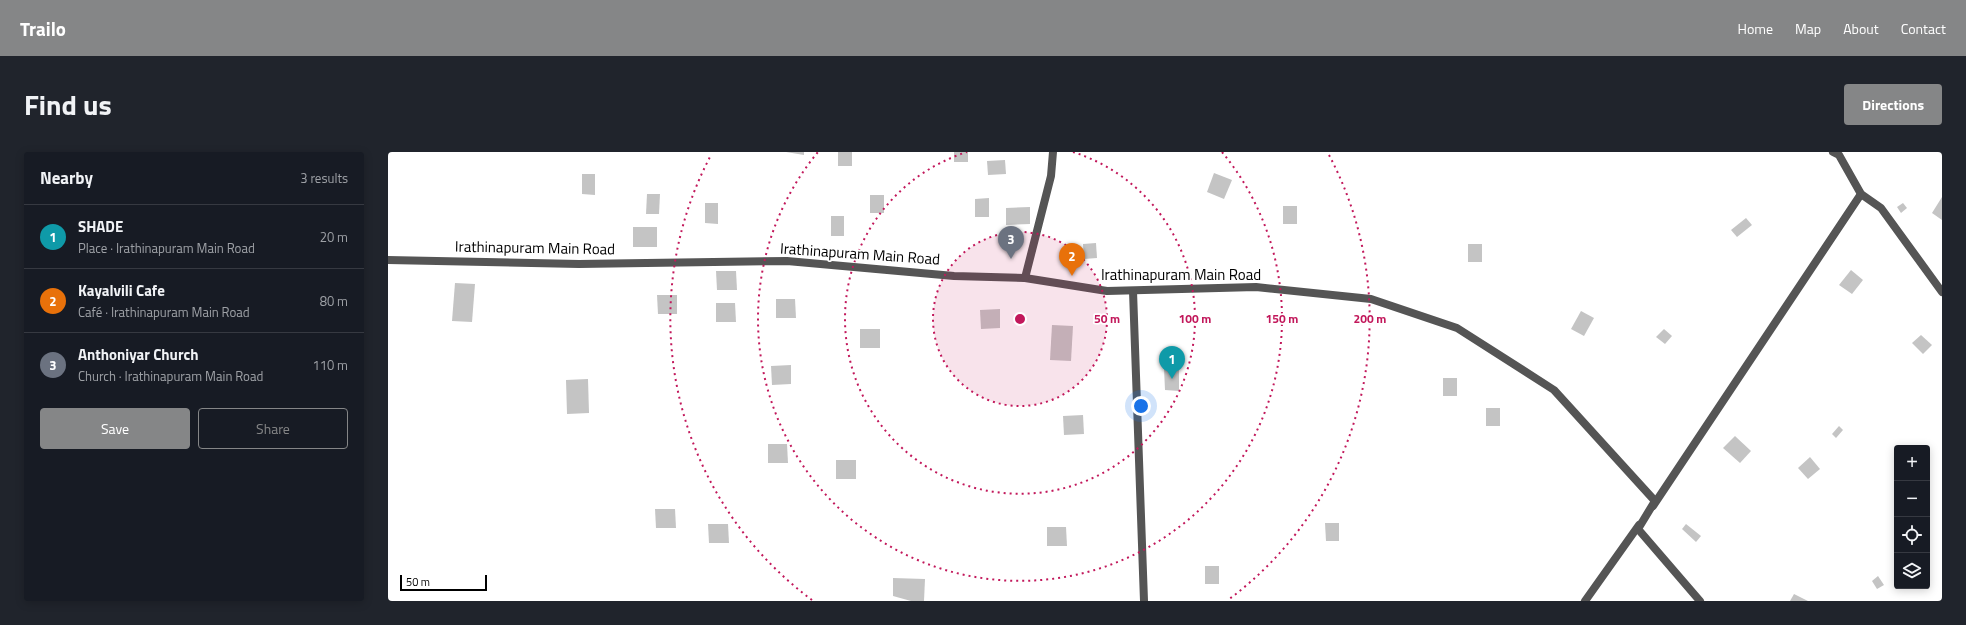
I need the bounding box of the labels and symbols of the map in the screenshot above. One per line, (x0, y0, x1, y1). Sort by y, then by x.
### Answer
pin: 3 (998, 226, 1024, 259)
street label: Irathinapuram Main Road (455, 235, 615, 260)
street label: Irathinapuram Main Road (779, 236, 941, 271)
pin: 2 (1059, 243, 1085, 276)
street label: Irathinapuram Main Road (1101, 263, 1261, 286)
text: 50 m (1094, 309, 1120, 328)
text: 100 m (1179, 309, 1211, 328)
text: 150 m (1266, 309, 1298, 328)
text: 200 m (1354, 309, 1386, 328)
centre of rings (1013, 312, 1027, 326)
pin: 1 (1159, 346, 1185, 379)
your location (1131, 396, 1151, 416)
scale bar (400, 573, 487, 592)

